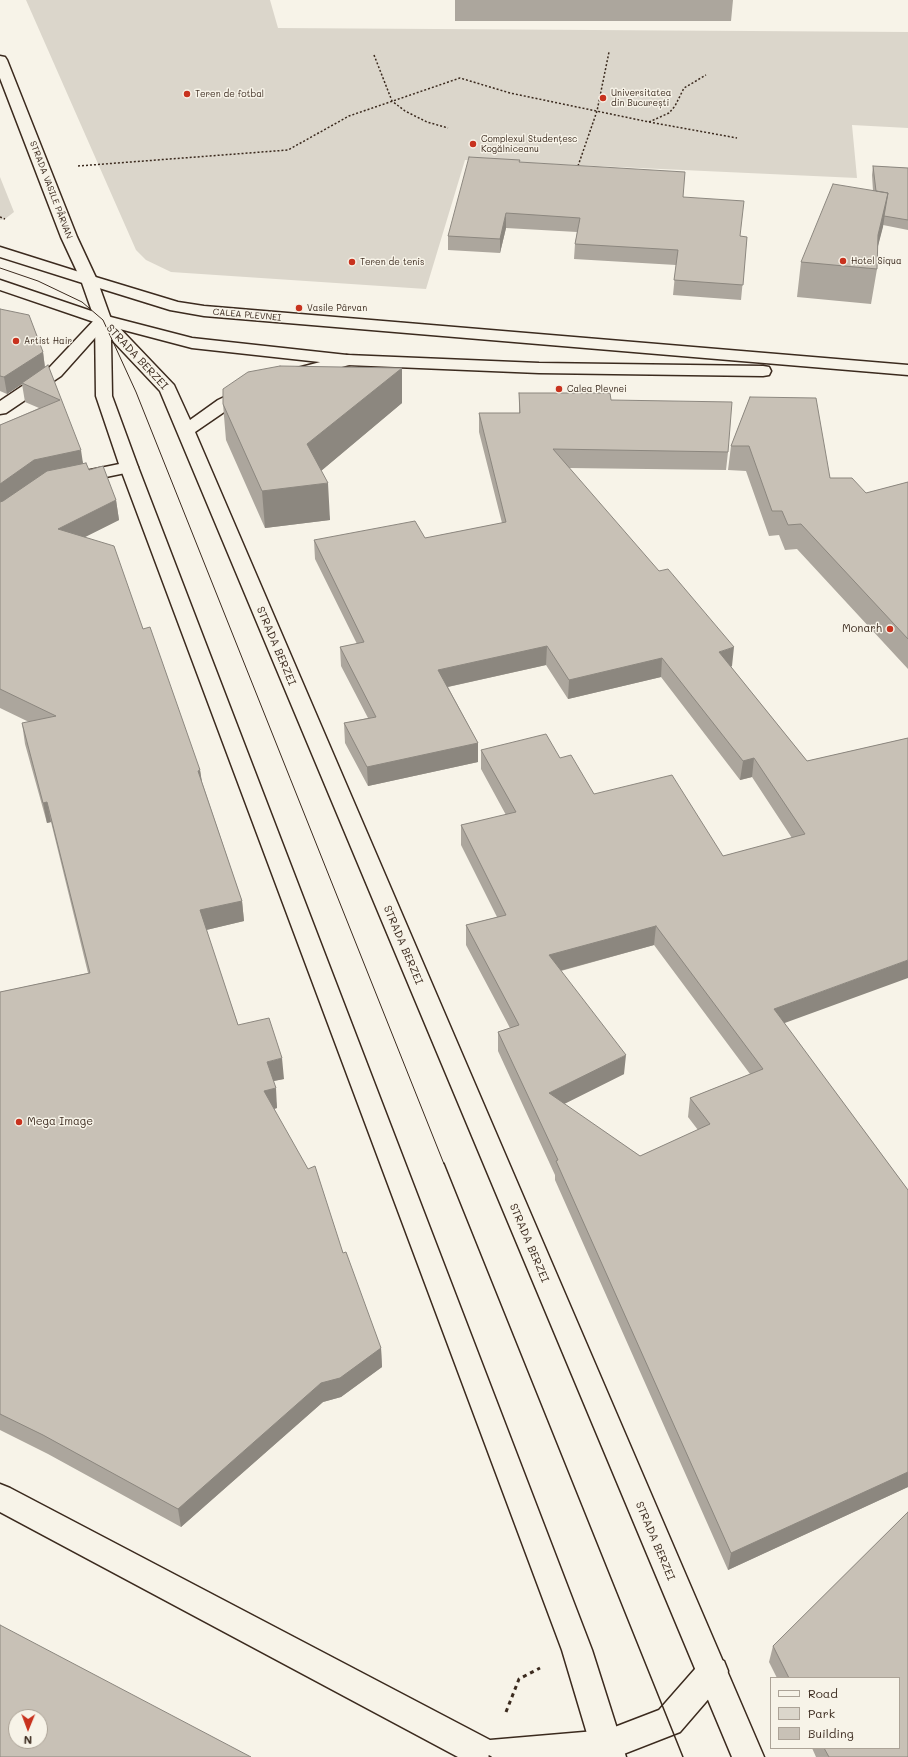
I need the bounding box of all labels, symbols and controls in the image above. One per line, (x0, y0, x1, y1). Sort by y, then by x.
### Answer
place label: Universitatea din București (611, 88, 671, 109)
marker: Teren de fotbal (182, 89, 192, 99)
place label: Teren de fotbal (195, 89, 264, 99)
marker: Universitatea din București (598, 93, 608, 103)
place label: Complexul Studențesc Kogălniceanu (481, 134, 577, 155)
marker: Complexul Studențesc Kogălniceanu (468, 139, 478, 149)
street label: STRADA VASILE PÂRVAN (27, 140, 75, 240)
marker: Hotel Siqua (838, 256, 848, 266)
place label: Hotel Siqua (851, 256, 902, 266)
marker: Teren de tenis (347, 257, 357, 267)
place label: Teren de tenis (360, 257, 424, 267)
marker: Vasile Pârvan (294, 303, 304, 313)
place label: Vasile Pârvan (307, 303, 367, 313)
street label: CALEA PLEVNEI (212, 307, 282, 323)
street label: STRADA BERZEI (103, 322, 171, 392)
marker: Artist Hair (11, 336, 21, 346)
place label: Artist Hair (24, 336, 72, 346)
marker: Calea Plevnei (554, 384, 564, 394)
place label: Calea Plevnei (567, 384, 627, 394)
street label: STRADA BERZEI (253, 605, 299, 687)
place label: Monarh (842, 622, 882, 636)
marker: Monarh (885, 624, 895, 634)
street label: STRADA BERZEI (380, 904, 426, 986)
place label: Mega Image (27, 1115, 93, 1129)
marker: Mega Image (14, 1117, 24, 1127)
street label: STRADA BERZEI (506, 1202, 552, 1284)
street label: STRADA BERZEI (632, 1500, 678, 1582)
legend (770, 1677, 900, 1749)
text: Road (808, 1685, 838, 1701)
text: Park (808, 1705, 835, 1721)
north arrow (8, 1709, 48, 1749)
text: Building (808, 1725, 854, 1741)
text: N (23, 1733, 32, 1748)

